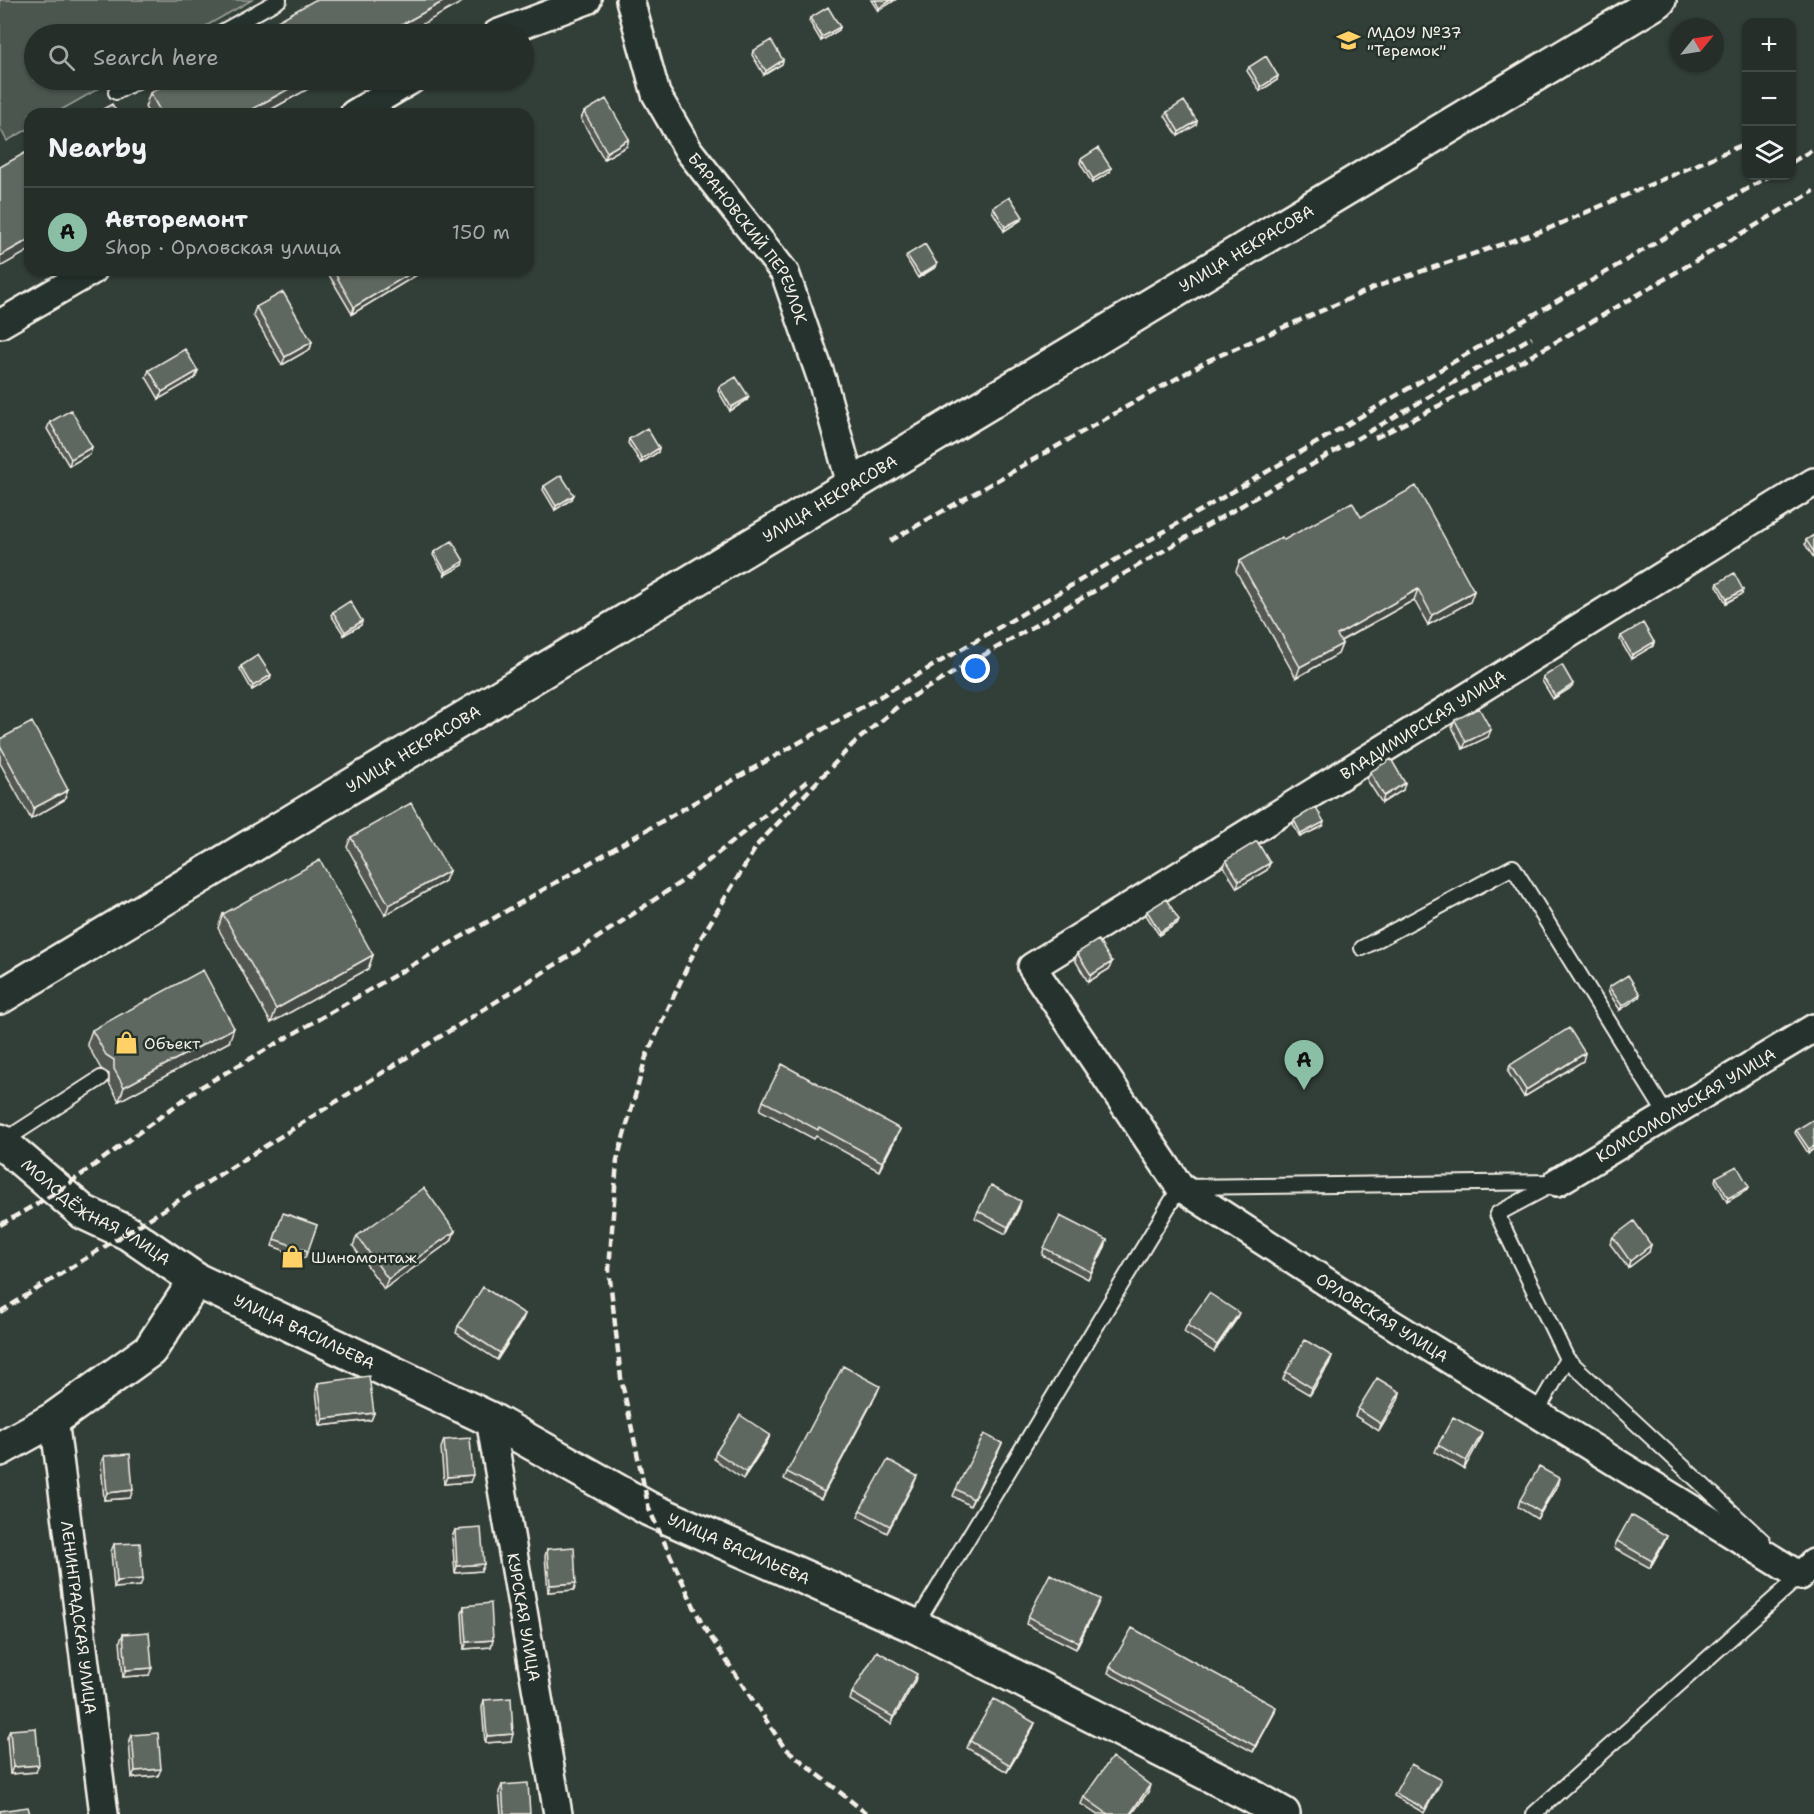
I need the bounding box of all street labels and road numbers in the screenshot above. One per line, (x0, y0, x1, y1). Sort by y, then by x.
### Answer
street label: БАРАНОВСКИЙ ПЕРЕУЛОК (683, 148, 813, 328)
street label: УЛИЦА НЕКРАСОВА (1175, 200, 1317, 297)
street label: УЛИЦА НЕКРАСОВА (759, 450, 901, 547)
street label: ВЛАДИМИРСКАЯ УЛИЦА (1336, 665, 1510, 785)
street label: УЛИЦА НЕКРАСОВА (342, 700, 484, 797)
street label: КОМСОМОЛЬСКАЯ УЛИЦА (1592, 1043, 1779, 1167)
street label: МОЛОДЁЖНАЯ УЛИЦА (17, 1154, 175, 1270)
street label: ОРЛОВСКАЯ УЛИЦА (1312, 1268, 1452, 1367)
street label: УЛИЦА ВАСИЛЬЕВА (231, 1289, 378, 1374)
street label: УЛИЦА ВАСИЛЬЕВА (664, 1508, 813, 1589)
street label: ЛЕНИНГРАДСКАЯ УЛИЦА (56, 1519, 102, 1715)
street label: КУРСКАЯ УЛИЦА (503, 1551, 545, 1683)

